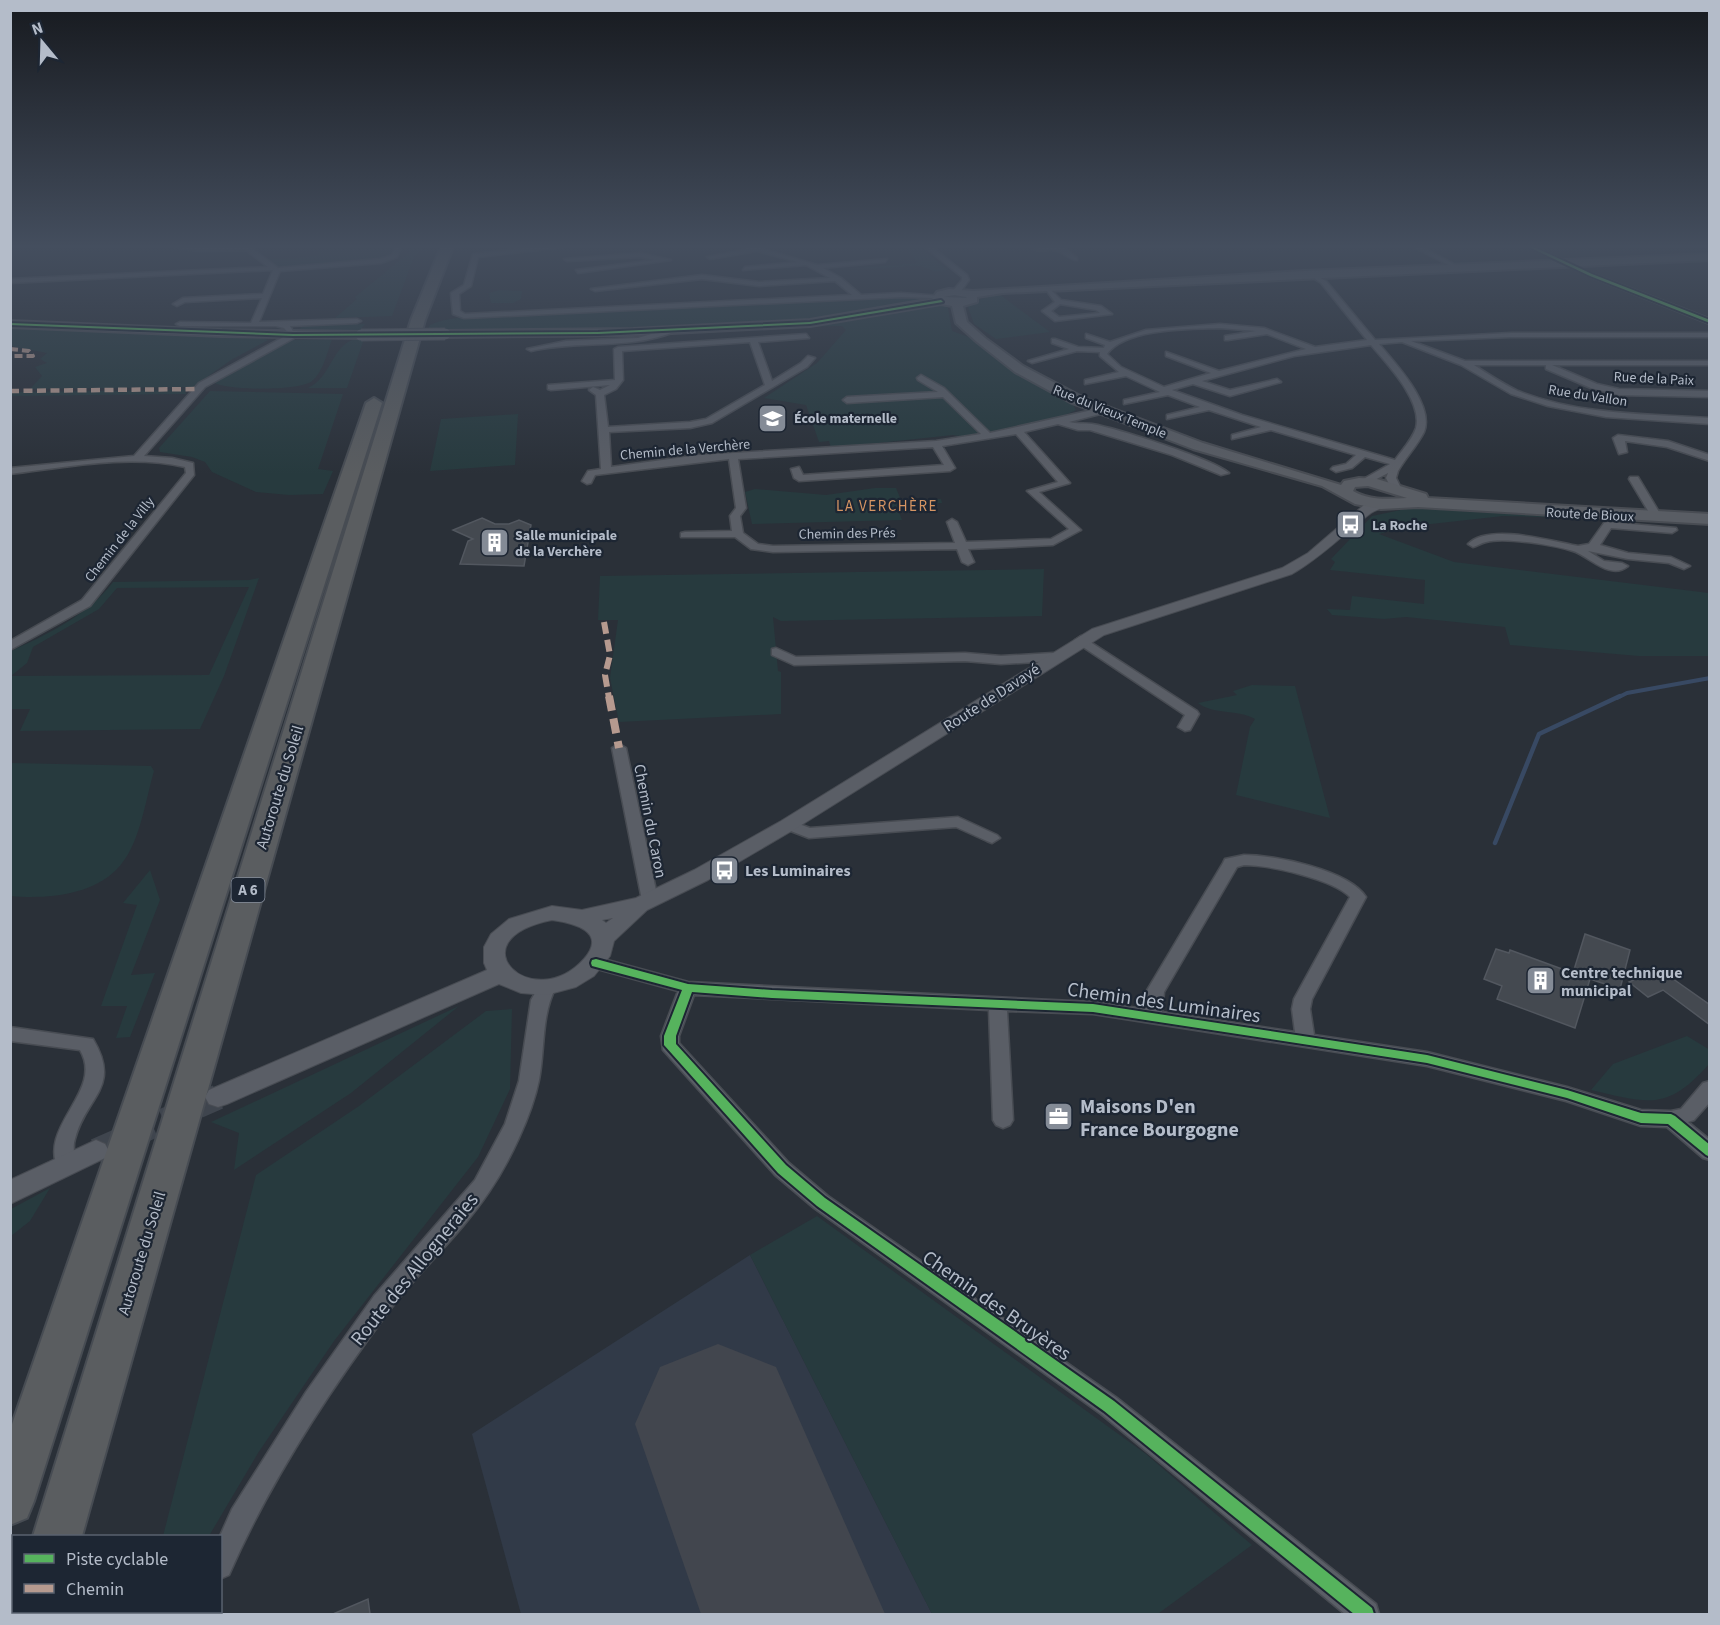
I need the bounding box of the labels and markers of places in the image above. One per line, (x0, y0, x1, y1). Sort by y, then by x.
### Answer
school or university icon: École maternelle (757, 402, 789, 434)
place label: École maternelle (794, 409, 897, 429)
bus stop icon: La Roche (1335, 509, 1367, 541)
place label: La Roche (1372, 516, 1427, 536)
place label: Salle municipale de la Verchère (515, 526, 617, 562)
building icon: Salle municipale de la Verchère (478, 527, 510, 559)
bus stop icon: Les Luminaires (708, 854, 740, 886)
place label: Les Luminaires (745, 860, 851, 882)
place label: Centre technique municipal (1561, 962, 1682, 1002)
building icon: Centre technique municipal (1524, 965, 1556, 997)
place label: Maisons D'en France Bourgogne (1080, 1093, 1239, 1144)
office icon: Maisons D'en France Bourgogne (1043, 1101, 1075, 1133)

